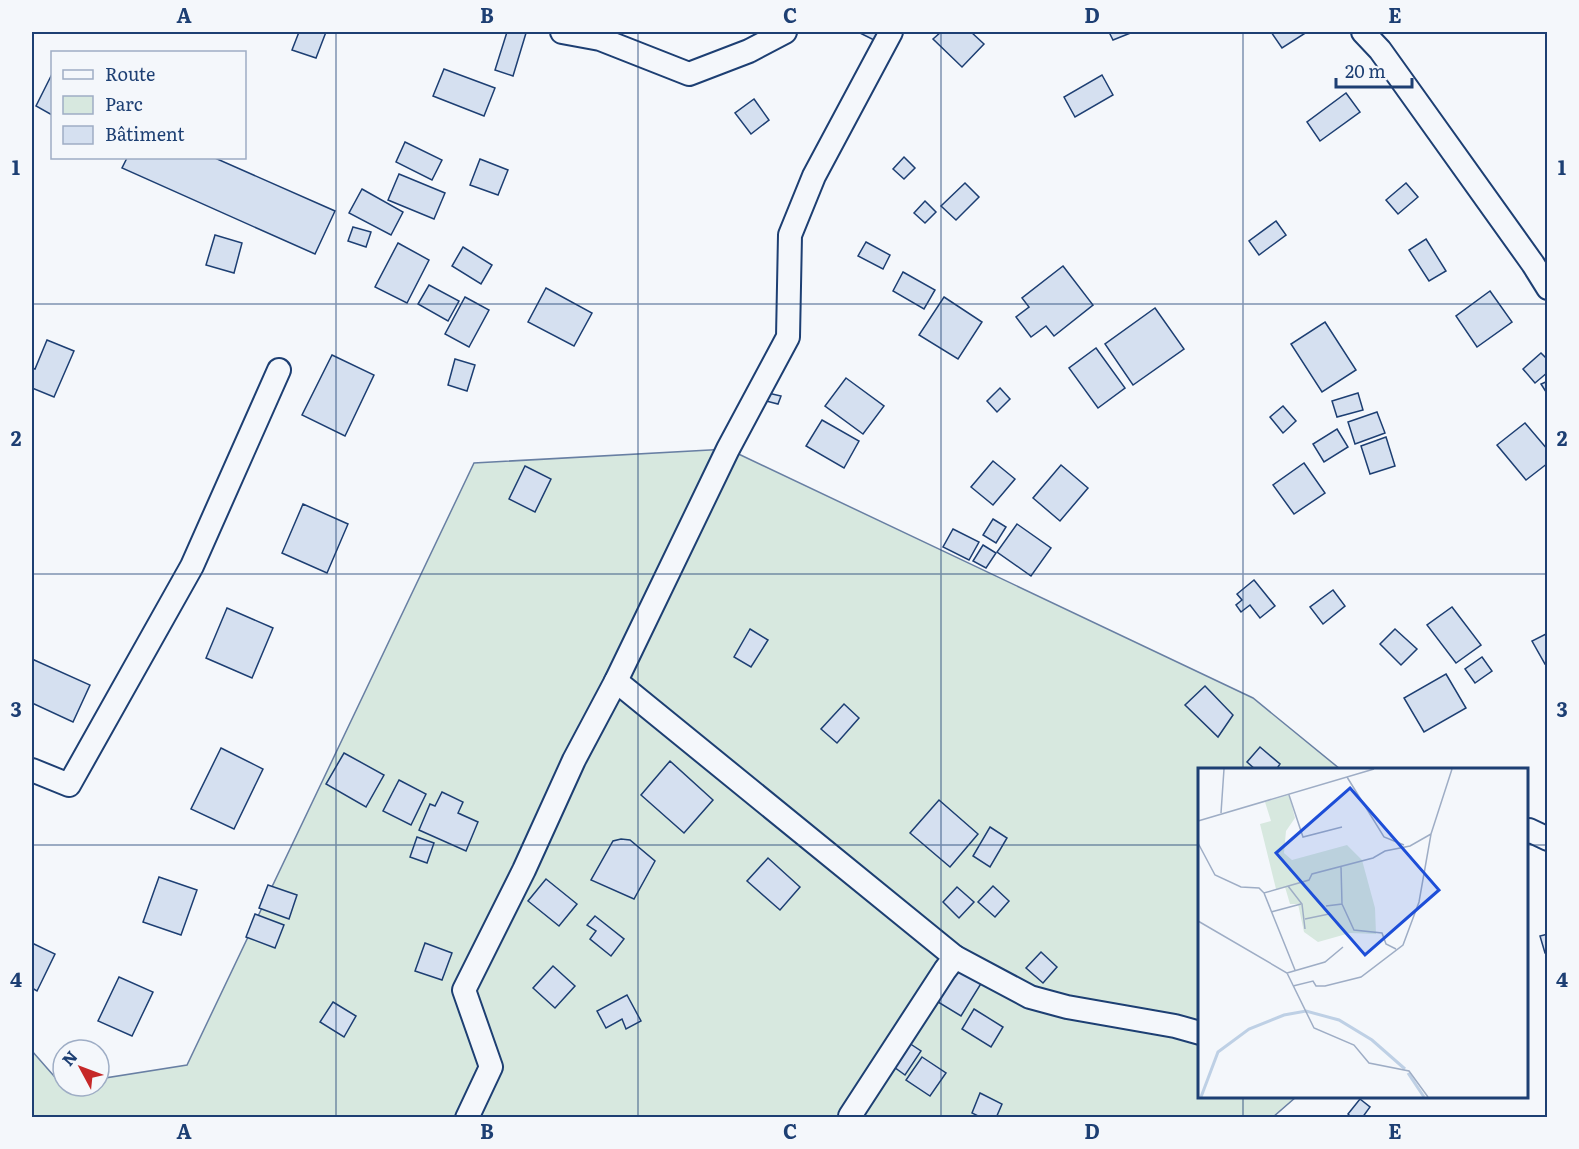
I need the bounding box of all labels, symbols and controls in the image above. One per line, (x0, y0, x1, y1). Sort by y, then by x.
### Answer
text: A (176, 0, 192, 29)
text: B (480, 0, 494, 29)
text: C (783, 0, 797, 29)
text: D (1084, 0, 1100, 29)
text: E (1388, 0, 1402, 29)
legend (51, 51, 246, 159)
scale bar (1336, 51, 1412, 89)
text: 20 m (1345, 57, 1386, 84)
text: Route (105, 60, 155, 87)
text: Parc (105, 90, 143, 117)
text: Bâtiment (105, 120, 185, 147)
text: 1 (12, 151, 20, 181)
text: 1 (1558, 151, 1566, 181)
text: 2 (11, 422, 22, 452)
text: 2 (1557, 422, 1568, 452)
text: 3 (10, 693, 22, 723)
text: 3 (1556, 693, 1568, 723)
inset map (1198, 768, 1528, 1098)
text: 4 (10, 963, 22, 993)
text: 4 (1556, 963, 1568, 993)
north arrow (51, 1038, 111, 1098)
text: N (55, 1045, 82, 1070)
text: A (176, 1115, 192, 1145)
text: B (480, 1115, 494, 1145)
text: C (783, 1115, 797, 1145)
text: D (1084, 1115, 1100, 1145)
text: E (1388, 1115, 1402, 1145)

